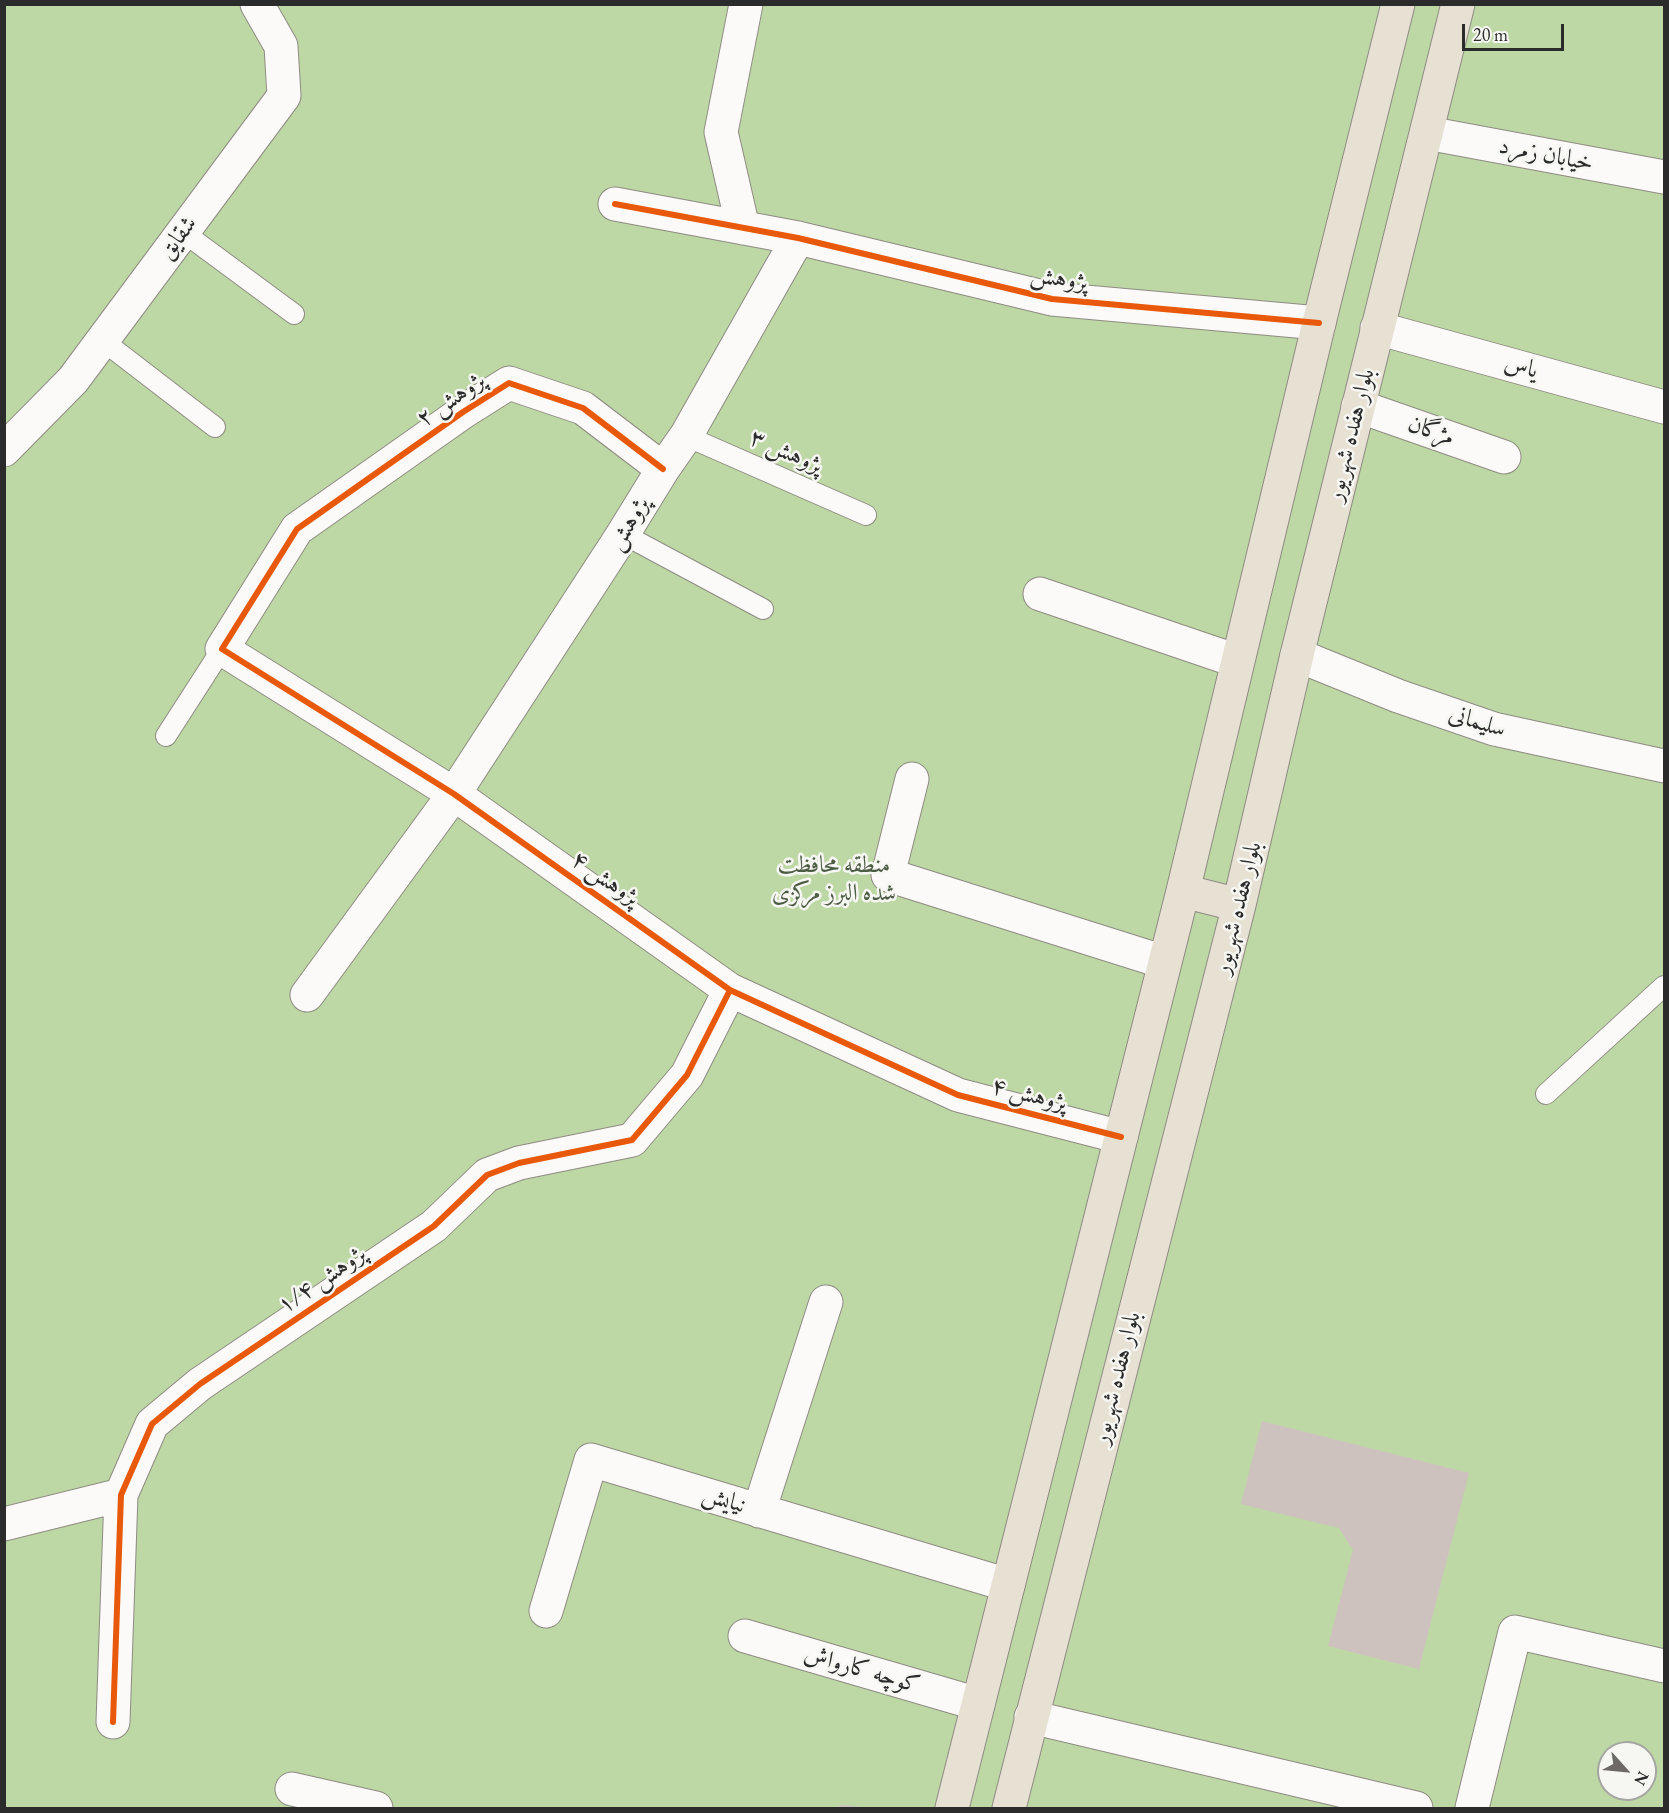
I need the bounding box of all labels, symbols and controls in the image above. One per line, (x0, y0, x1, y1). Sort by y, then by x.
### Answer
scale bar (1465, 12, 1567, 50)
text: 20 m (1473, 23, 1508, 46)
street label: خیابان زمرد (1496, 132, 1596, 178)
street label: شقایق (152, 210, 204, 266)
street label: پژوهش (1028, 260, 1090, 298)
street label: یاس (1501, 349, 1541, 385)
street label: بلوار هفده شهریور (1321, 366, 1381, 504)
street label: پژوهش ۲ (411, 367, 491, 433)
street label: مژگان (1404, 410, 1458, 452)
street label: پژوهش ۳ (745, 423, 827, 481)
street label: پژوهش (601, 492, 657, 556)
street label: سلیمانی (1445, 700, 1509, 744)
street label: بلوار هفده شهریور (1208, 839, 1268, 977)
street label: پژوهش ۴ (565, 845, 645, 913)
park label: منطقه محافظت شده البرز مرکزی (772, 851, 896, 907)
street label: پژوهش ۴ (988, 1072, 1070, 1118)
street label: پژوهش ۱/۴ (272, 1240, 372, 1320)
street label: بلوار هفده شهریور (1087, 1309, 1147, 1447)
street label: نیایش (699, 1480, 749, 1520)
street label: کوچه کارواش (801, 1640, 923, 1700)
north arrow (1597, 1741, 1657, 1801)
text: N (1629, 1768, 1654, 1789)

